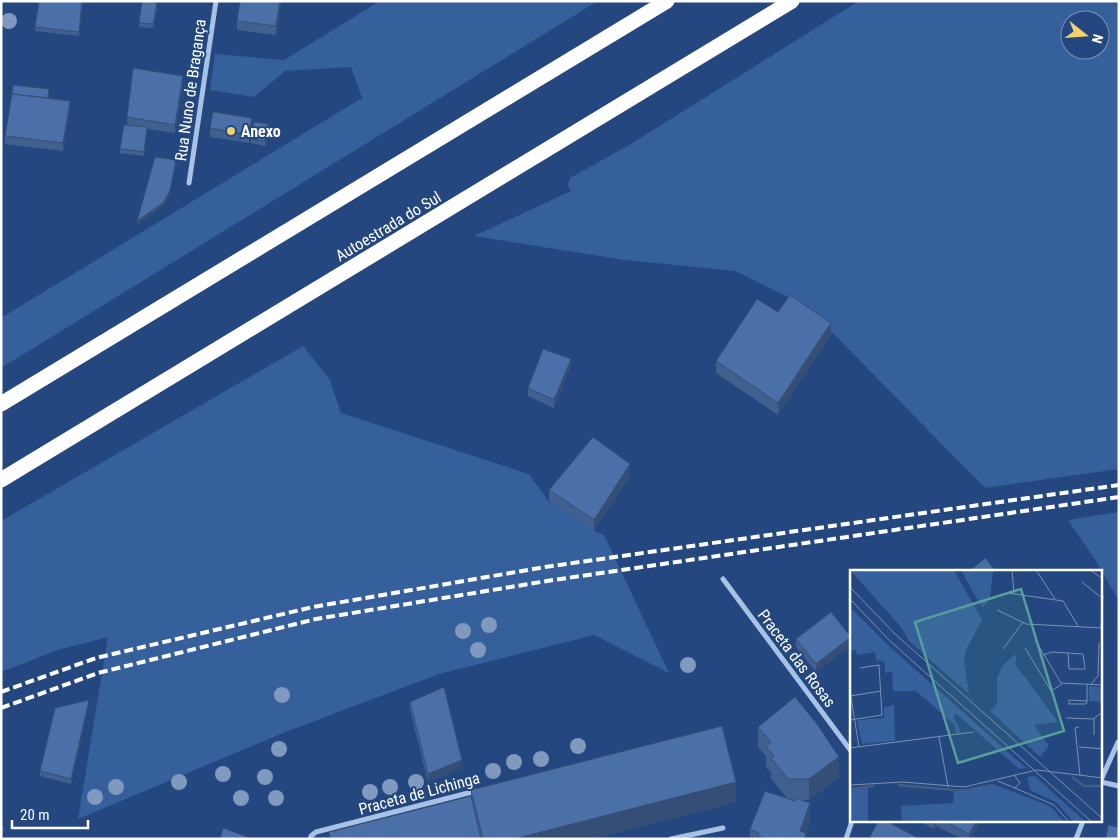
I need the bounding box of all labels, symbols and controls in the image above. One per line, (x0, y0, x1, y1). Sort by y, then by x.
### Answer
north arrow (1060, 10, 1110, 60)
street label: Rua Nuno de Bragança (171, 18, 210, 162)
text: N (1089, 32, 1106, 45)
place label: Anexo (241, 122, 281, 141)
marker: Anexo (225, 125, 237, 137)
street label: Autoestrada do Sul (332, 187, 445, 265)
inset map (850, 570, 1102, 822)
street label: Praceta das Rosas (754, 606, 840, 711)
street label: Praceta de Lichinga (357, 768, 482, 819)
scale bar (12, 798, 89, 830)
text: 20 m (20, 806, 50, 824)

